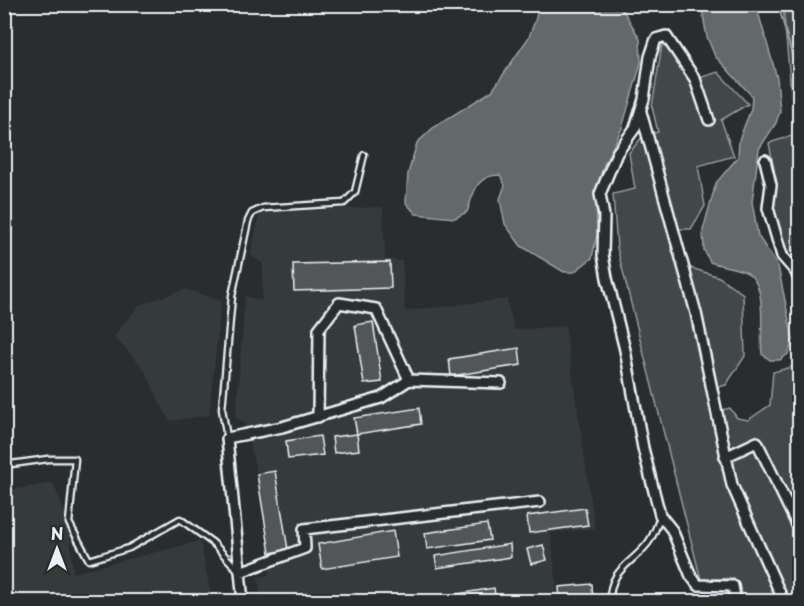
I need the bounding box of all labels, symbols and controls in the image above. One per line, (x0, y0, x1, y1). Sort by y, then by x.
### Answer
north arrow (27, 519, 87, 579)
text: N (51, 521, 63, 545)

